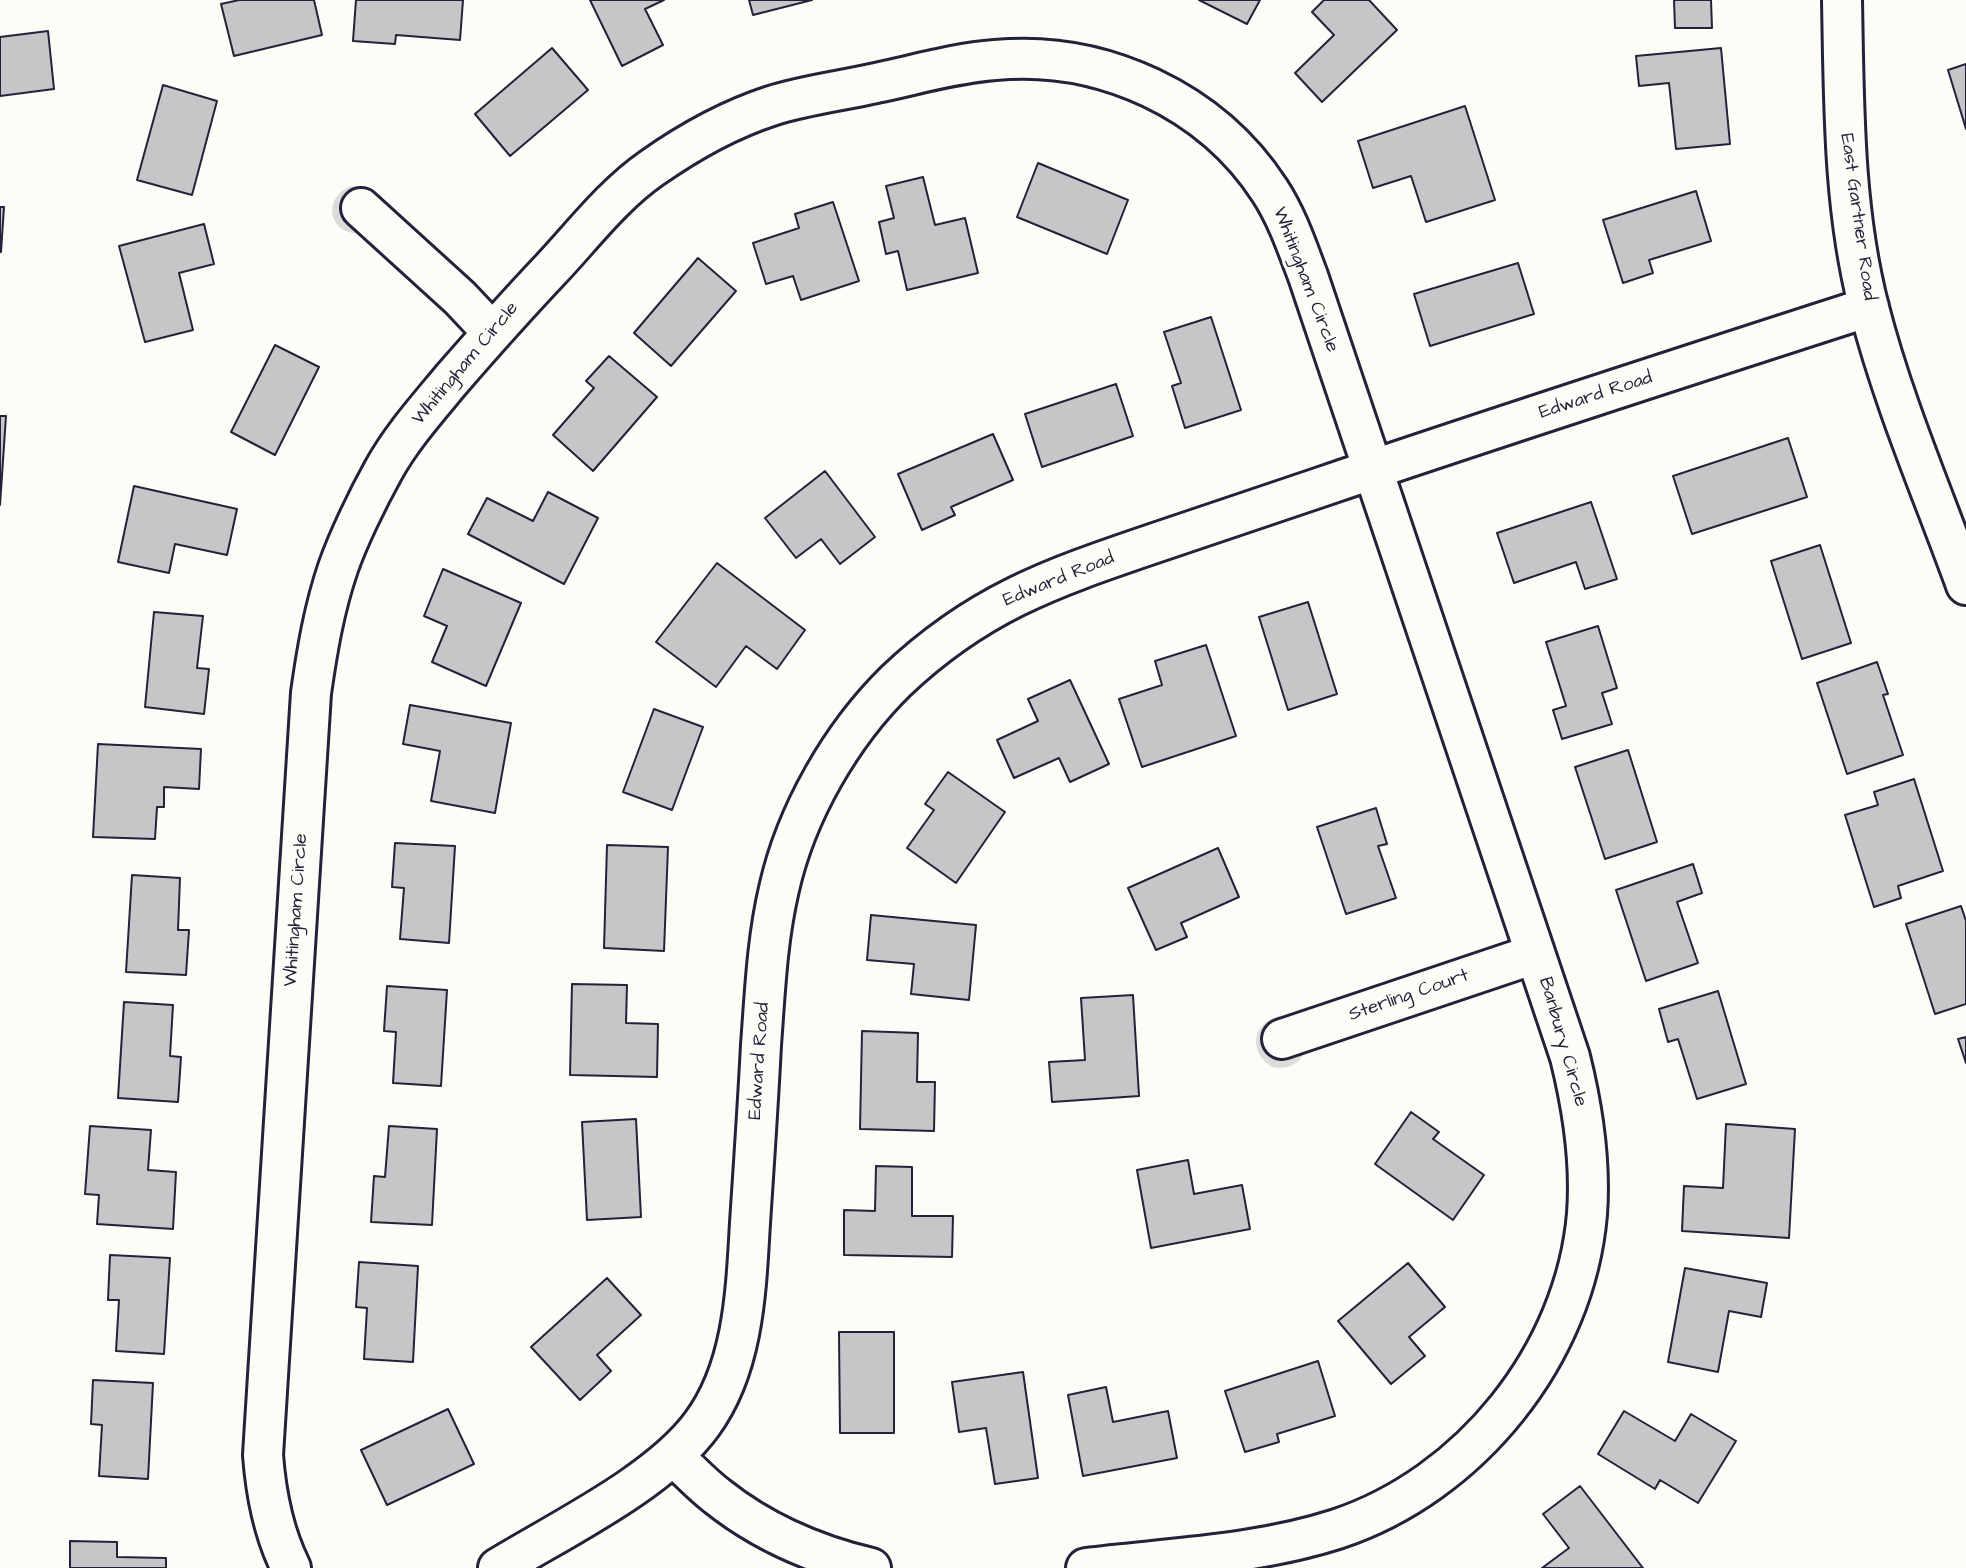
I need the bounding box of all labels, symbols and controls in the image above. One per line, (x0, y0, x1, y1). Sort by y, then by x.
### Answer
street label: East Gartner Road (1834, 132, 1880, 302)
street label: Whitingham Circle (1267, 204, 1343, 356)
street label: Whitingham Circle (408, 298, 524, 430)
street label: Edward Road (1537, 367, 1655, 425)
street label: Edward Road (1000, 547, 1118, 613)
street label: Whitingham Circle (280, 833, 314, 987)
street label: Sterling Court (1346, 965, 1472, 1027)
street label: Banbury Circle (1533, 975, 1591, 1109)
street label: Edward Road (745, 1002, 775, 1120)

